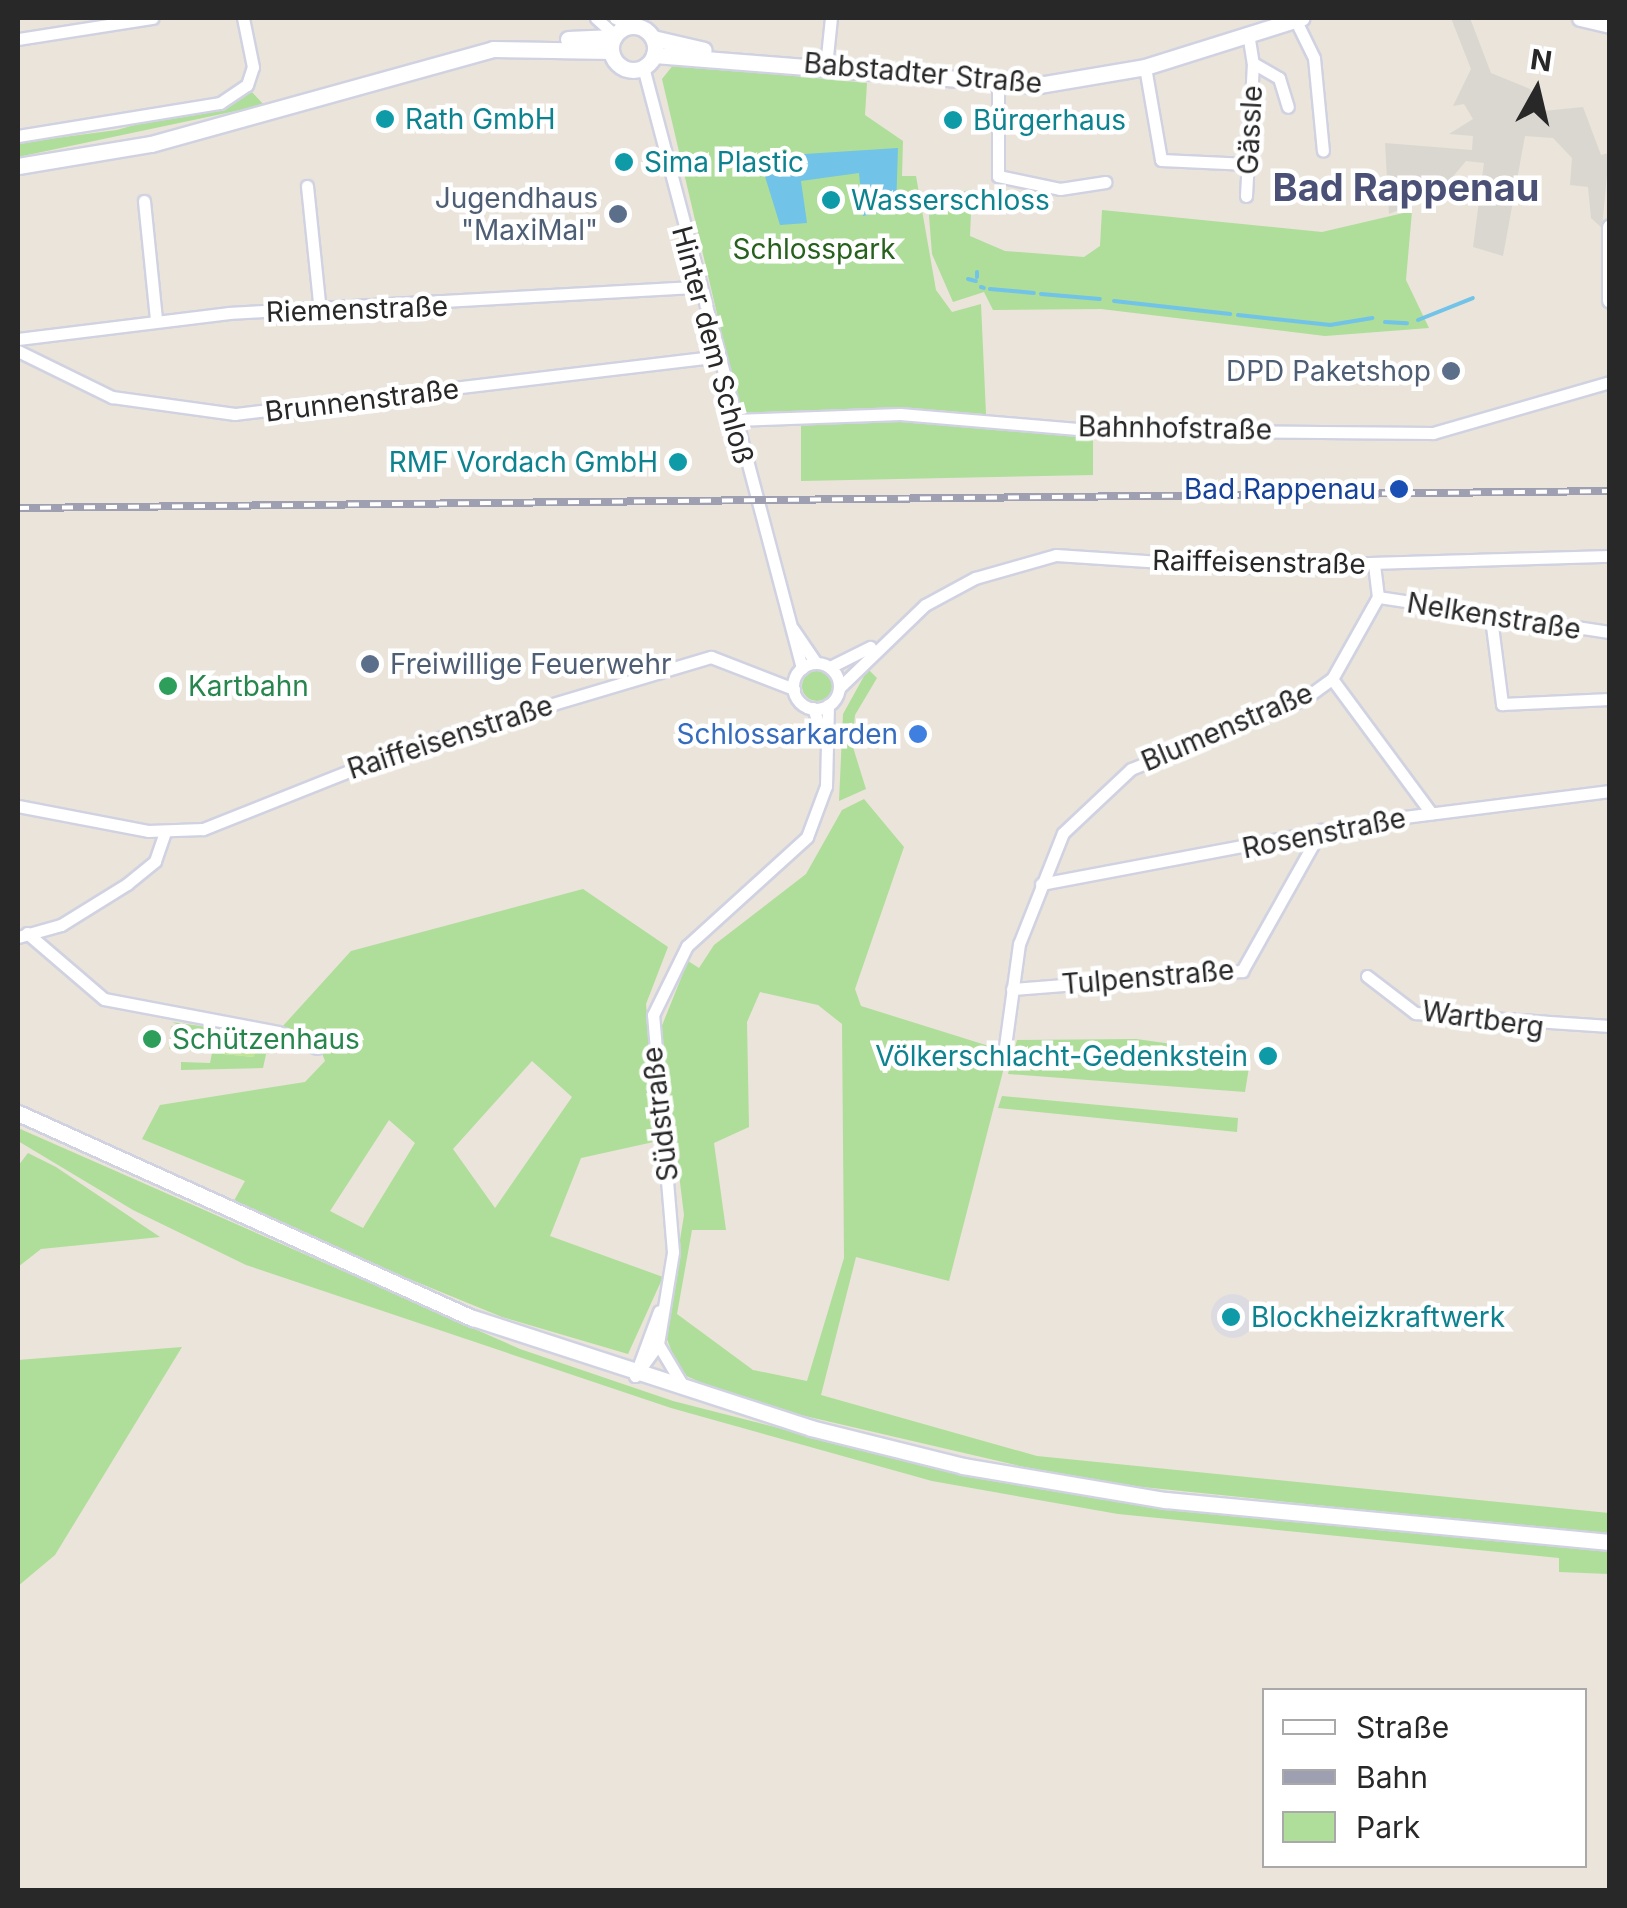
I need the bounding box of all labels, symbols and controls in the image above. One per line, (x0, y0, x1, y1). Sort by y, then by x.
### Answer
north arrow (1487, 40, 1587, 140)
text: N (1528, 42, 1554, 79)
street label: Babstadter Straße (802, 46, 1044, 100)
street label: Gässle (1231, 85, 1269, 175)
place label: Rath GmbH (405, 102, 556, 136)
place label: Bürgerhaus (973, 103, 1126, 137)
marker: Rath GmbH (374, 108, 396, 130)
marker: Bürgerhaus (942, 109, 964, 131)
place label: Sima Plastic (644, 145, 804, 179)
marker: Sima Plastic (613, 151, 635, 173)
district label: Bad Rappenau (1273, 165, 1539, 211)
place label: Jugendhaus "MaxiMal" (435, 181, 598, 247)
place label: Wasserschloss (851, 183, 1050, 217)
marker: Wasserschloss (820, 189, 842, 211)
marker: Jugendhaus "MaxiMal" (607, 203, 629, 225)
street label: Hinter dem Schloß (665, 222, 761, 468)
park label: Schlosspark (732, 232, 896, 266)
street label: Riemenstraße (265, 289, 449, 329)
place label: DPD Paketshop (1226, 354, 1431, 388)
marker: DPD Paketshop (1440, 360, 1462, 382)
street label: Brunnenstraße (263, 371, 461, 429)
street label: Bahnhofstraße (1078, 410, 1272, 446)
place label: RMF Vordach GmbH (389, 445, 658, 479)
marker: RMF Vordach GmbH (667, 451, 689, 473)
place label: Bad Rappenau (1184, 472, 1376, 506)
marker: Bad Rappenau (1386, 476, 1412, 502)
street label: Raiffeisenstraße (1152, 543, 1366, 581)
street label: Nelkenstraße (1405, 586, 1583, 646)
place label: Freiwillige Feuerwehr (390, 647, 672, 681)
marker: Freiwillige Feuerwehr (359, 653, 381, 675)
place label: Kartbahn (188, 669, 309, 703)
marker: Kartbahn (157, 675, 179, 697)
street label: Blumenstraße (1136, 676, 1318, 778)
street label: Raiffeisenstraße (343, 688, 557, 786)
place label: Schlossarkarden (676, 717, 898, 751)
marker: Schlossarkarden (907, 723, 929, 745)
street label: Rosenstraße (1239, 801, 1409, 865)
street label: Tulpenstraße (1060, 953, 1236, 1001)
street label: Wartberg (1420, 994, 1546, 1044)
place label: Schützenhaus (172, 1022, 360, 1056)
marker: Schützenhaus (141, 1028, 163, 1050)
place label: Völkerschlacht-Gedenkstein (875, 1039, 1248, 1073)
street label: Südstraße (635, 1045, 685, 1183)
marker: Völkerschlacht-Gedenkstein (1257, 1045, 1279, 1067)
place label: Blockheizkraftwerk (1251, 1300, 1505, 1334)
marker: Blockheizkraftwerk (1220, 1306, 1242, 1328)
legend (1262, 1688, 1587, 1868)
text: Straße (1356, 1709, 1449, 1745)
text: Bahn (1356, 1759, 1428, 1795)
text: Park (1356, 1809, 1420, 1845)

